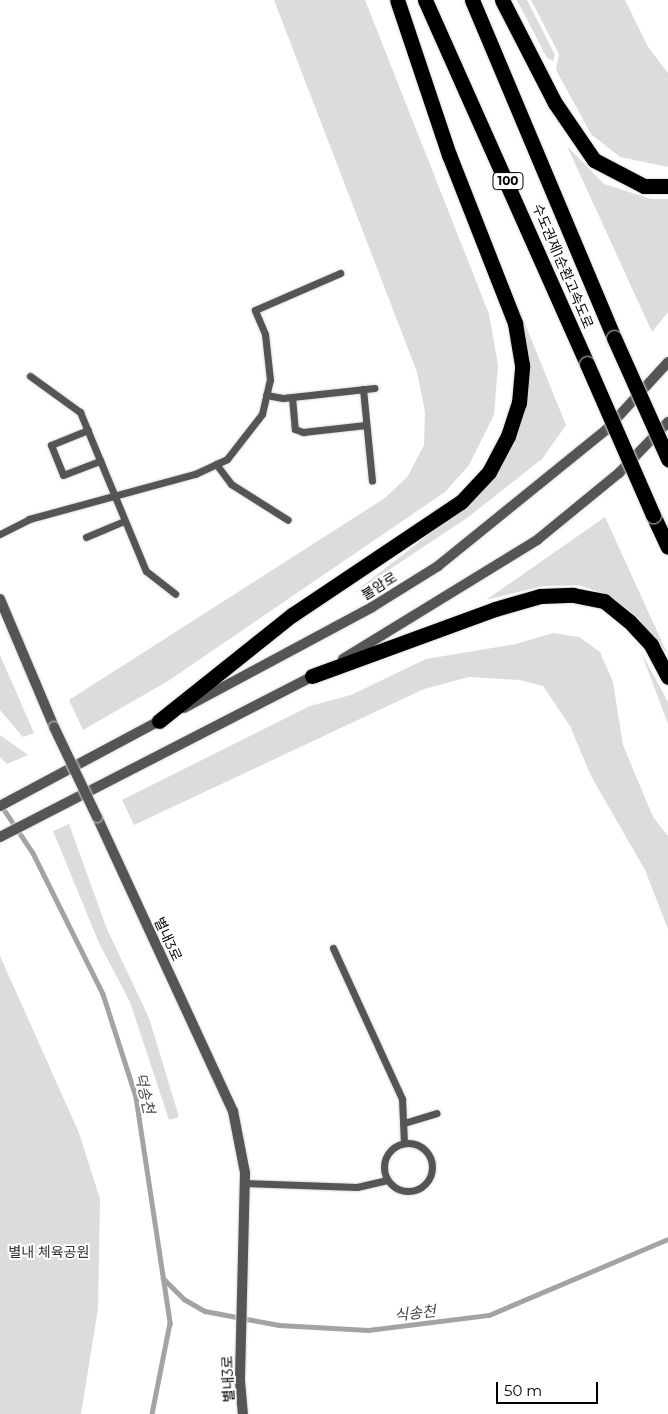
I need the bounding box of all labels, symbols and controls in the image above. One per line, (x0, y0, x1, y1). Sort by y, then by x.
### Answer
road number: 100 (492, 172, 524, 190)
street label: 수도권제1순환고속도로 (529, 201, 597, 331)
street label: 불암로 (358, 569, 400, 603)
street label: 별내3로 (151, 914, 185, 964)
water label: 덕송천 (132, 1071, 158, 1115)
park label: 별내 체육공원 (9, 1244, 89, 1260)
water label: 식송천 (393, 1302, 437, 1324)
street label: 별내3로 (219, 1355, 237, 1403)
scale bar (498, 1372, 600, 1404)
text: 50 m (504, 1381, 542, 1400)

